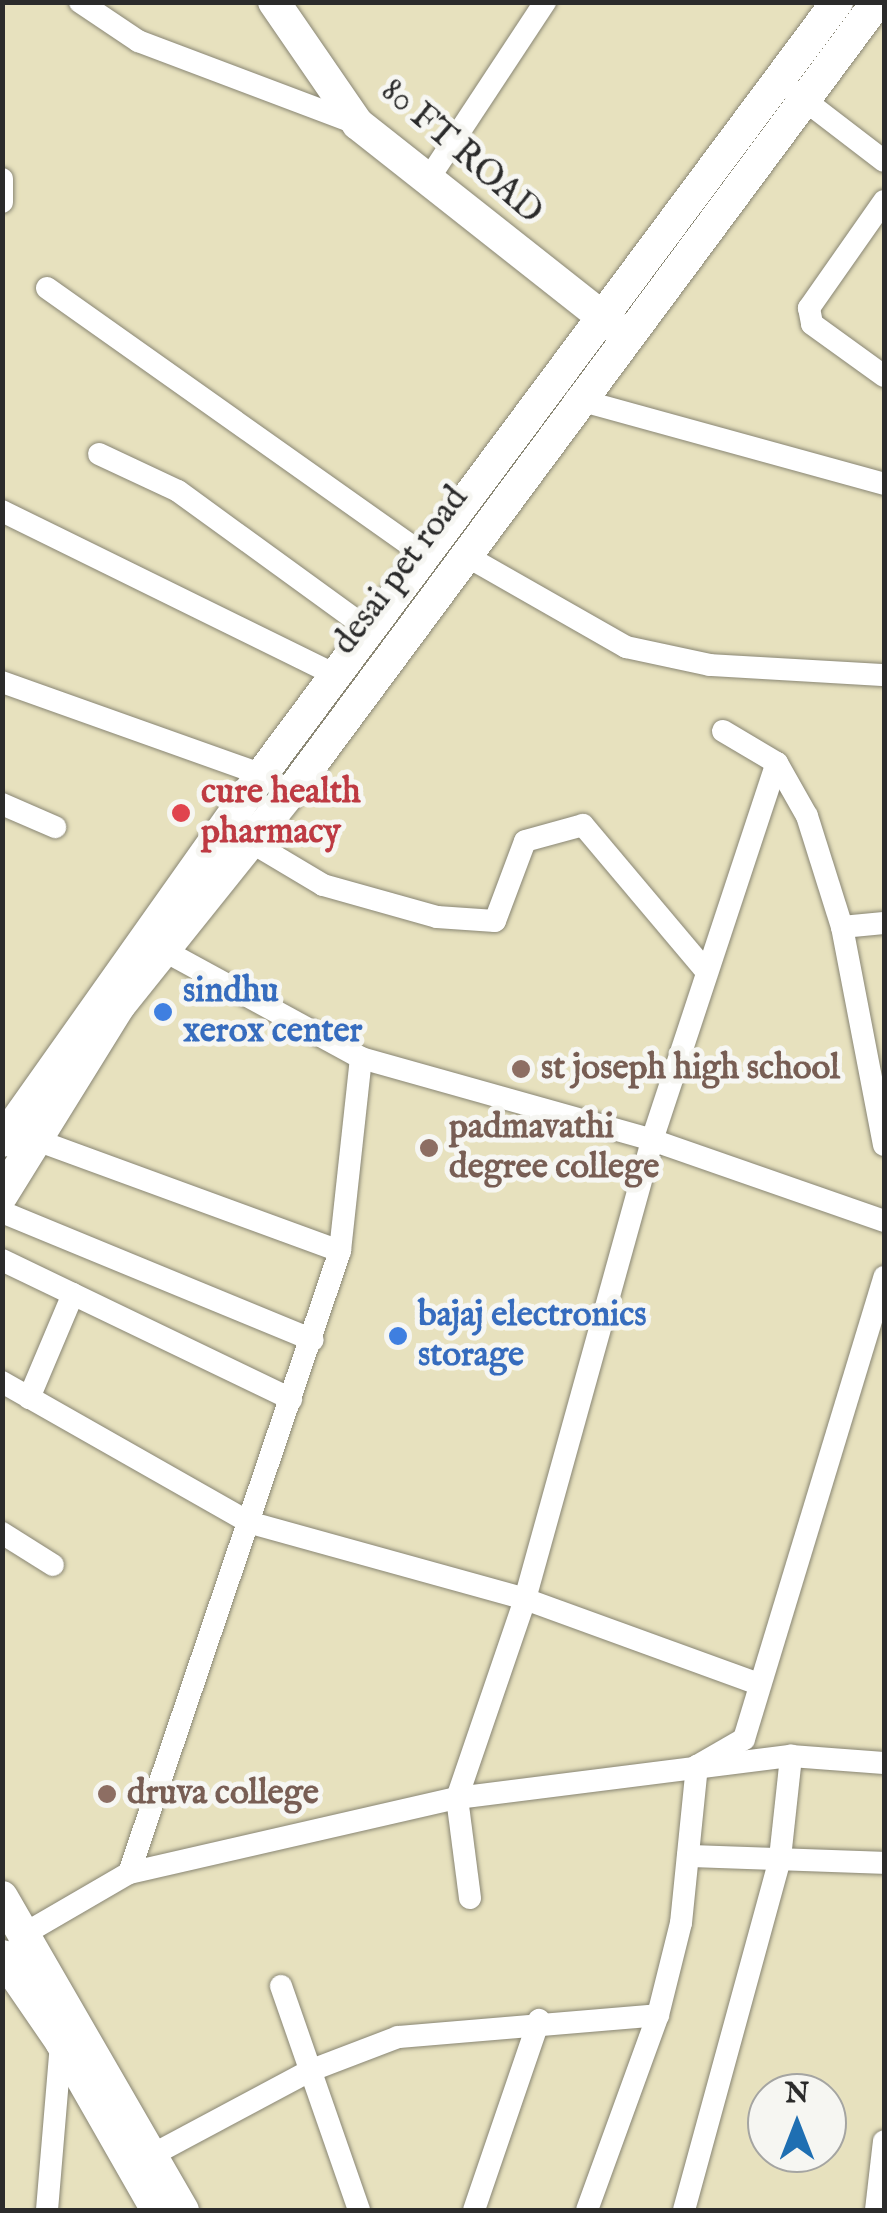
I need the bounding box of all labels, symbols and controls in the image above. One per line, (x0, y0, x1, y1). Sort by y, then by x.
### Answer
street label: 80 FT ROAD (372, 70, 550, 234)
street label: desai pet road (324, 479, 478, 663)
place label: cure health pharmacy (201, 772, 361, 854)
marker: cure health pharmacy (170, 802, 192, 824)
place label: sindhu xerox center (183, 971, 362, 1053)
marker: sindhu xerox center (152, 1001, 174, 1023)
place label: st joseph high school (541, 1048, 840, 1090)
marker: st joseph high school (510, 1058, 532, 1080)
place label: padmavathi degree college (449, 1107, 659, 1189)
marker: padmavathi degree college (418, 1137, 440, 1159)
place label: bajaj electronics storage (418, 1295, 647, 1377)
marker: bajaj electronics storage (387, 1325, 409, 1347)
place label: druva college (127, 1773, 319, 1815)
marker: druva college (96, 1783, 118, 1805)
north arrow (747, 2073, 847, 2173)
text: N (785, 2077, 809, 2112)

